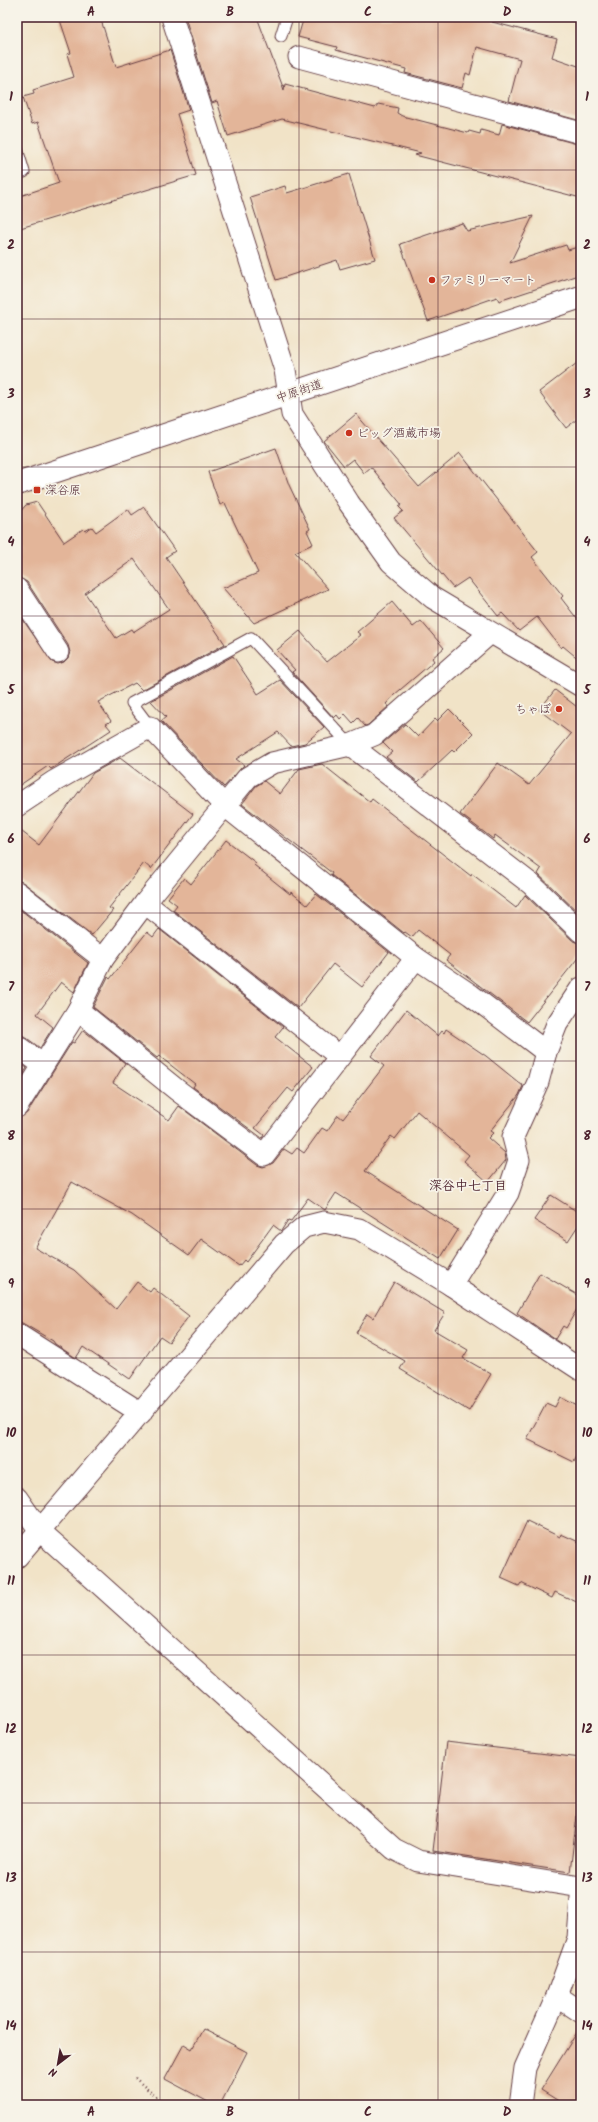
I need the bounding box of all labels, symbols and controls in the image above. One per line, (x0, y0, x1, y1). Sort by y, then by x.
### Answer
text: A (87, 2, 95, 23)
text: B (226, 2, 234, 23)
text: C (364, 2, 372, 23)
text: D (503, 2, 512, 23)
text: 1 (9, 87, 13, 108)
text: 1 (585, 87, 589, 108)
text: 2 (7, 235, 15, 256)
text: 2 (583, 235, 591, 256)
place label: ファミリーマート (440, 271, 536, 290)
marker: ファミリーマート (427, 275, 437, 285)
street label: 中原街道 (273, 375, 325, 408)
text: 3 (6, 384, 15, 405)
text: 3 (582, 384, 591, 405)
place label: ビッグ酒蔵市場 (357, 424, 441, 443)
marker: ビッグ酒蔵市場 (344, 428, 354, 438)
place label: 深谷原 (45, 481, 81, 500)
marker: 深谷原 (32, 485, 42, 495)
text: 4 (7, 532, 15, 553)
text: 4 (583, 532, 591, 553)
text: 5 (7, 680, 16, 701)
text: 5 (583, 680, 592, 701)
place label: ちゃぼ (515, 700, 551, 719)
marker: ちゃぼ (554, 704, 564, 714)
text: 6 (7, 829, 15, 850)
text: 6 (583, 829, 591, 850)
text: 7 (8, 977, 15, 998)
text: 7 (584, 977, 591, 998)
text: 8 (7, 1126, 15, 1147)
text: 8 (583, 1126, 591, 1147)
district label: 深谷中七丁目 (429, 1176, 507, 1197)
text: 9 (8, 1274, 15, 1295)
text: 9 (584, 1274, 591, 1295)
text: 10 (6, 1423, 17, 1444)
text: 10 (582, 1423, 593, 1444)
text: 11 (7, 1571, 15, 1592)
text: 11 (583, 1571, 591, 1592)
text: 12 (5, 1719, 17, 1740)
text: 12 (581, 1719, 593, 1740)
text: 13 (5, 1868, 17, 1889)
text: 13 (581, 1868, 593, 1889)
text: 14 (5, 2016, 17, 2037)
text: 14 (581, 2016, 593, 2037)
north arrow (38, 2044, 78, 2084)
text: N (46, 2062, 61, 2081)
text: A (87, 2102, 95, 2122)
text: B (226, 2102, 234, 2122)
text: C (364, 2102, 372, 2122)
text: D (503, 2102, 512, 2122)

